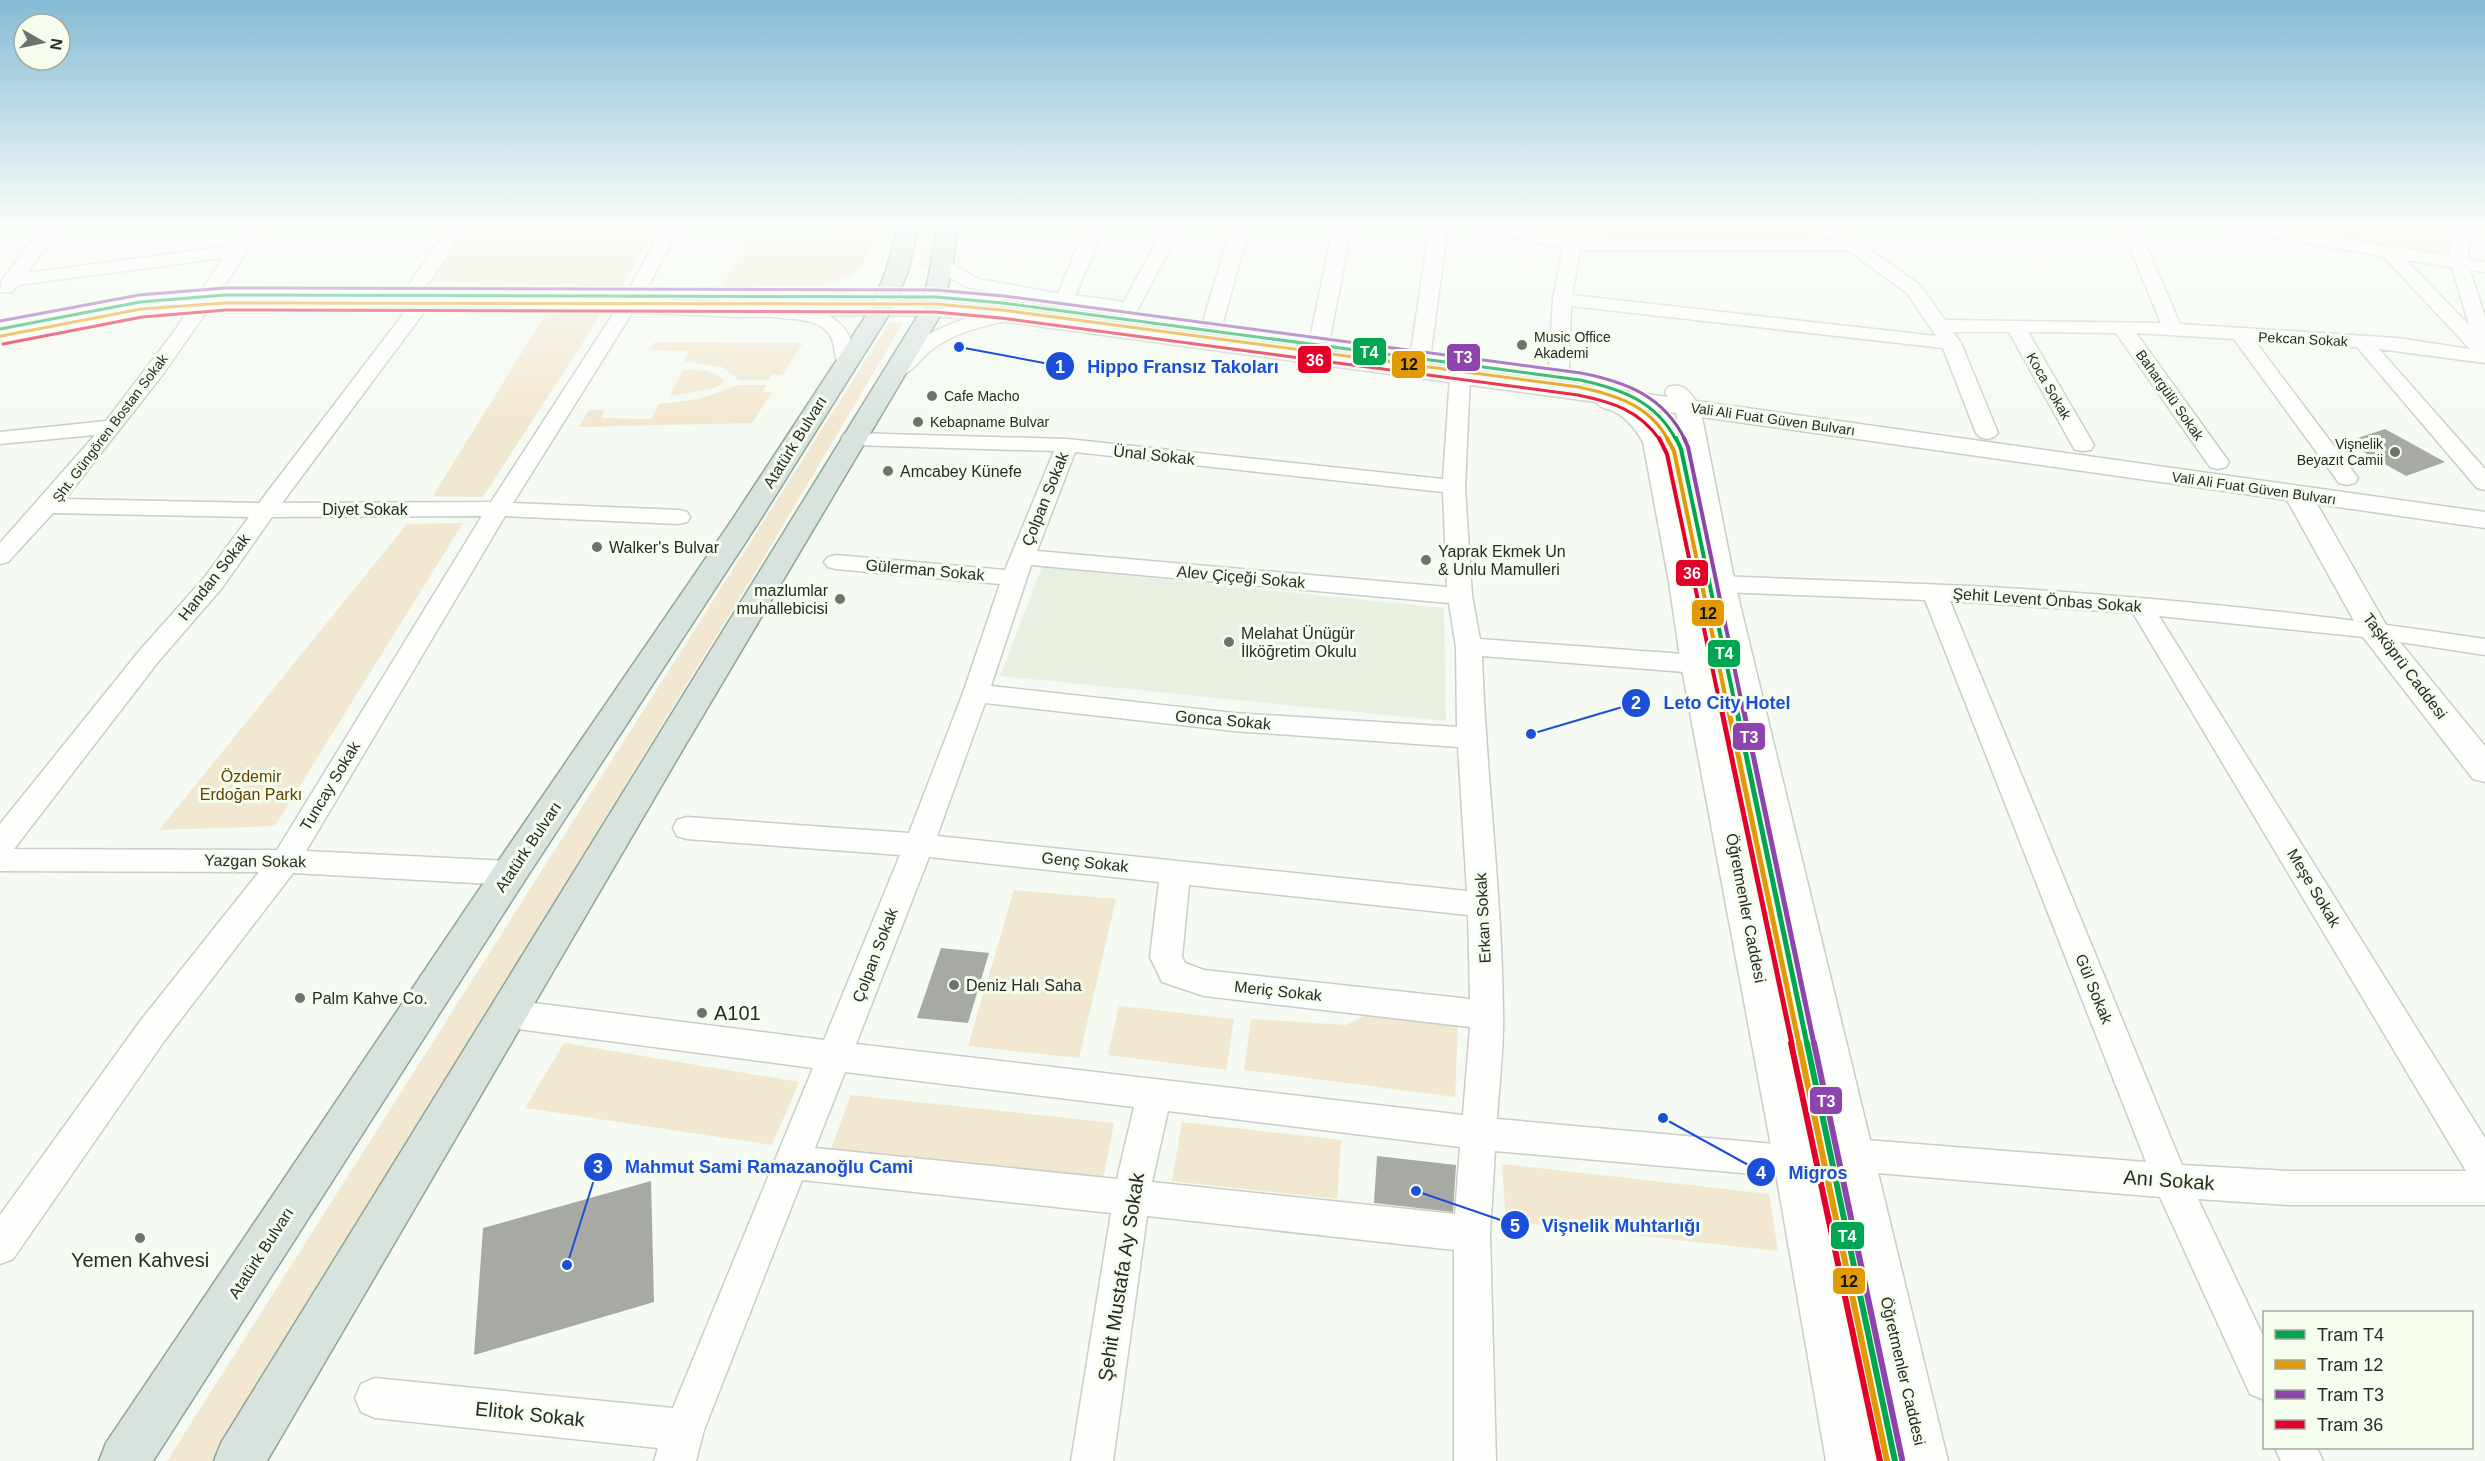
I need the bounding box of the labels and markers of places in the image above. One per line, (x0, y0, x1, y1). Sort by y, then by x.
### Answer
place label: Music Office Akademi (1534, 329, 1611, 361)
marker: Music Office Akademi (1515, 338, 1529, 352)
callout: Hippo Fransız Takoları (1045, 348, 1291, 384)
place label: Cafe Macho (944, 388, 1020, 404)
marker: Cafe Macho (925, 389, 939, 403)
place label: Kebapname Bulvar (930, 414, 1049, 430)
marker: Kebapname Bulvar (911, 415, 925, 429)
place label: Vişnelik Beyazıt Camii (2297, 436, 2384, 468)
marker: Vişnelik Beyazıt Camii (2388, 445, 2402, 459)
place label: Amcabey Künefe (900, 463, 1022, 480)
marker: Amcabey Künefe (881, 464, 895, 478)
place label: Walker's Bulvar (609, 539, 720, 556)
marker: Walker's Bulvar (590, 540, 604, 554)
place label: Yaprak Ekmek Un & Unlu Mamulleri (1438, 543, 1566, 578)
marker: Yaprak Ekmek Un & Unlu Mamulleri (1419, 553, 1433, 567)
place label: mazlumlar muhallebicisi (736, 582, 829, 617)
marker: mazlumlar muhallebicisi (833, 592, 847, 606)
place label: Melahat Ünügür İlköğretim Okulu (1241, 625, 1357, 660)
marker: Melahat Ünügür İlköğretim Okulu (1222, 635, 1236, 649)
callout: Leto City Hotel (1621, 685, 1802, 721)
place label: Deniz Halı Saha (966, 977, 1082, 994)
marker: Deniz Halı Saha (947, 978, 961, 992)
place label: Palm Kahve Co. (312, 990, 428, 1007)
marker: Palm Kahve Co. (293, 991, 307, 1005)
place label: A101 (714, 1002, 761, 1024)
marker: A101 (695, 1006, 709, 1020)
callout: Mahmut Sami Ramazanoğlu Cami (583, 1149, 925, 1185)
callout: Migros (1746, 1154, 1859, 1190)
callout: Vişnelik Muhtarlığı (1500, 1207, 1712, 1243)
marker: Yemen Kahvesi (133, 1231, 147, 1245)
place label: Yemen Kahvesi (71, 1249, 209, 1271)

